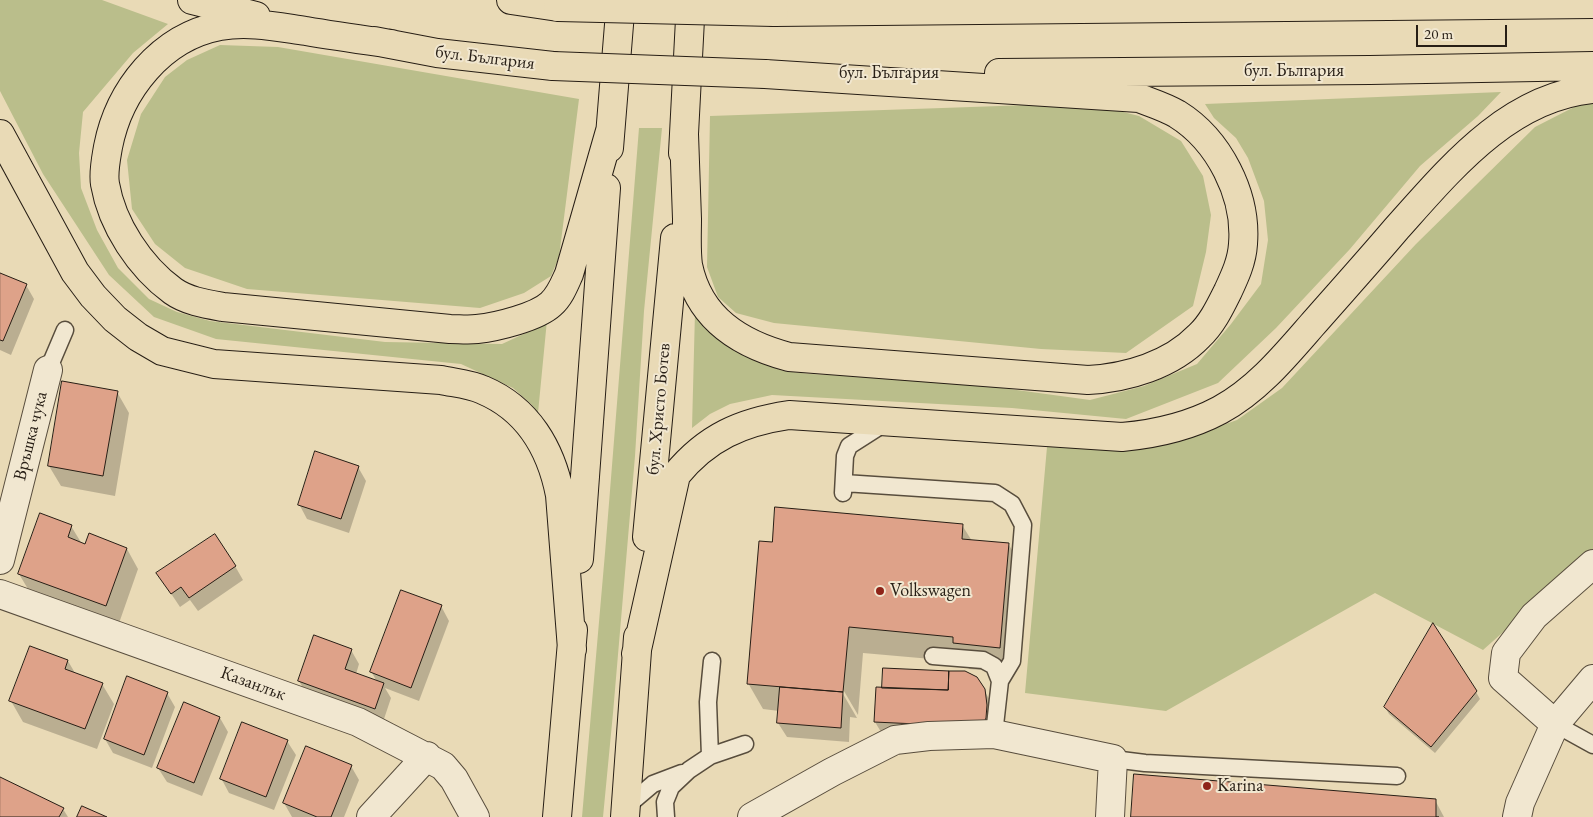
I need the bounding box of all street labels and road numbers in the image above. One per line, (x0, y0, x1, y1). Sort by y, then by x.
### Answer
street label: бул. България (434, 41, 536, 75)
street label: бул. България (1244, 60, 1344, 82)
street label: бул. България (839, 62, 939, 84)
street label: бул. Христо Ботев (642, 342, 676, 476)
street label: Връшка чука (9, 389, 53, 483)
street label: Казанлък (217, 662, 289, 706)

